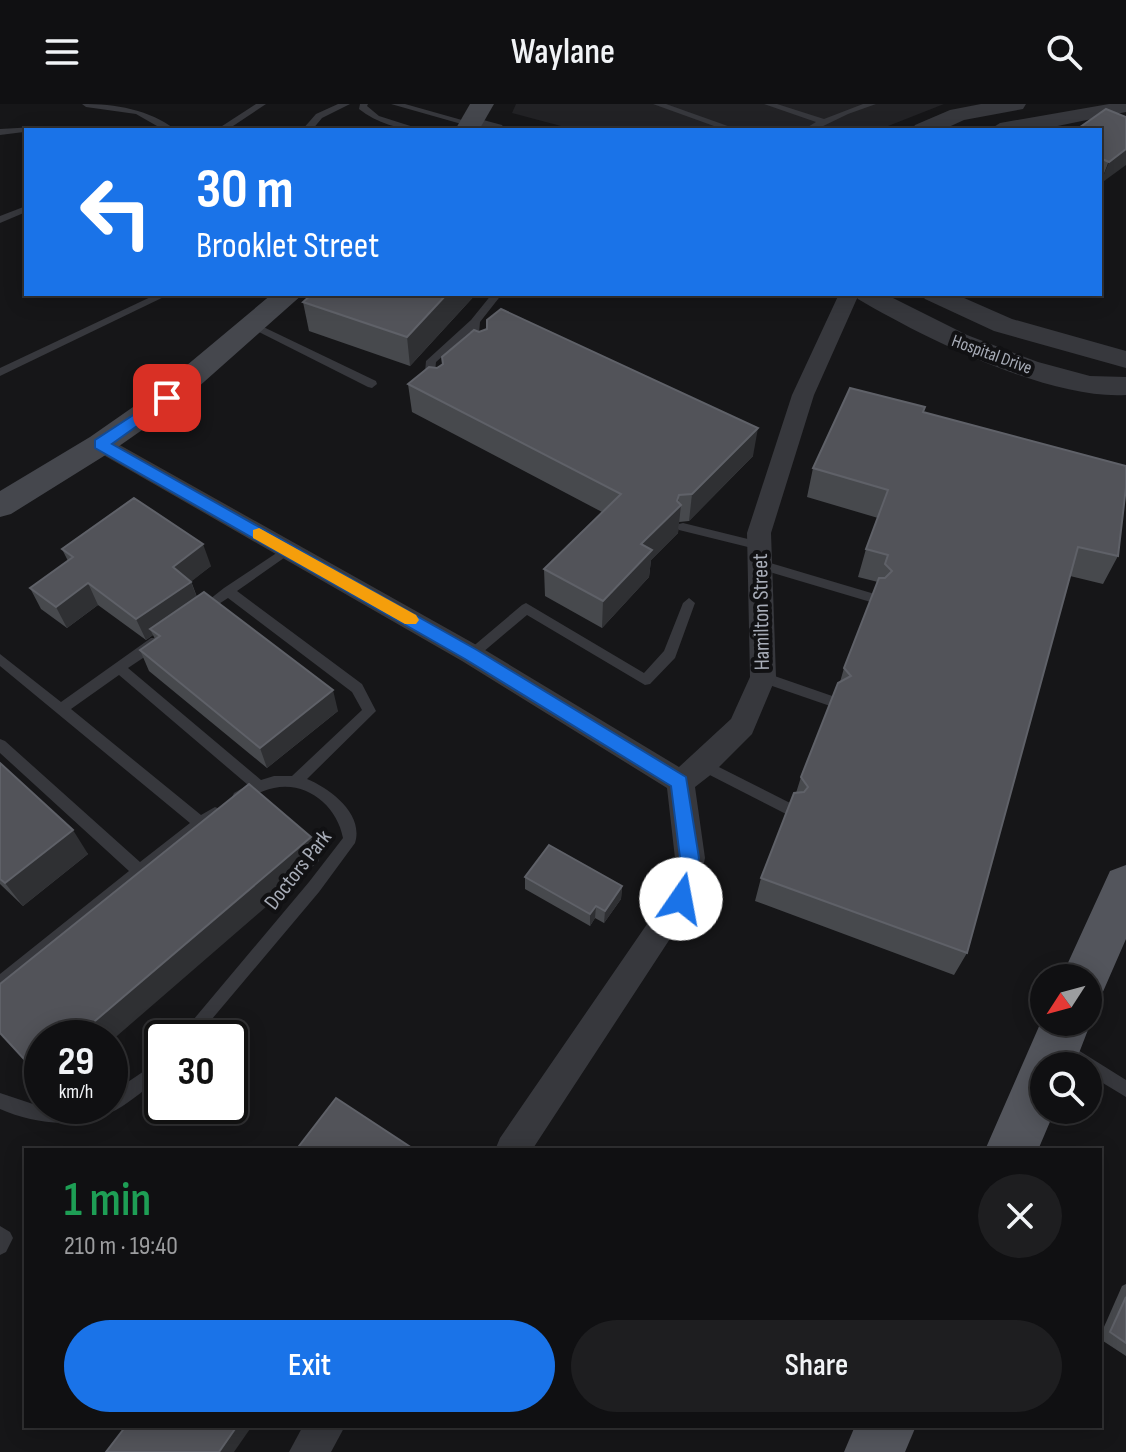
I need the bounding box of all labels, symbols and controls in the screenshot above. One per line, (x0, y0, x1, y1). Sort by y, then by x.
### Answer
icon: menu (40, 30, 84, 74)
icon: search (1042, 30, 1086, 74)
text: Waylane (511, 31, 615, 74)
text: 30 m (196, 157, 294, 224)
icon: left (64, 160, 168, 264)
text: Brooklet Street (196, 225, 379, 268)
street label: Hospital Drive (949, 330, 1035, 379)
pin (133, 364, 201, 432)
icon: arrive (145, 376, 189, 420)
street label: Hamilton Street (747, 553, 776, 671)
street label: Doctors Park (259, 824, 338, 915)
position arrow (639, 857, 723, 941)
north arrow (1030, 964, 1102, 1036)
map controls (1030, 964, 1102, 1124)
speed limit sign: 30 (144, 1020, 248, 1124)
text: 29 (58, 1038, 94, 1086)
button: search (1030, 1052, 1102, 1124)
text: km/h (59, 1080, 93, 1104)
text: 1 min (64, 1172, 151, 1229)
button: close (978, 1174, 1062, 1258)
text: 210 m · 19:40 (64, 1231, 178, 1262)
button: Exit (64, 1320, 555, 1412)
button: Share (571, 1320, 1062, 1412)

